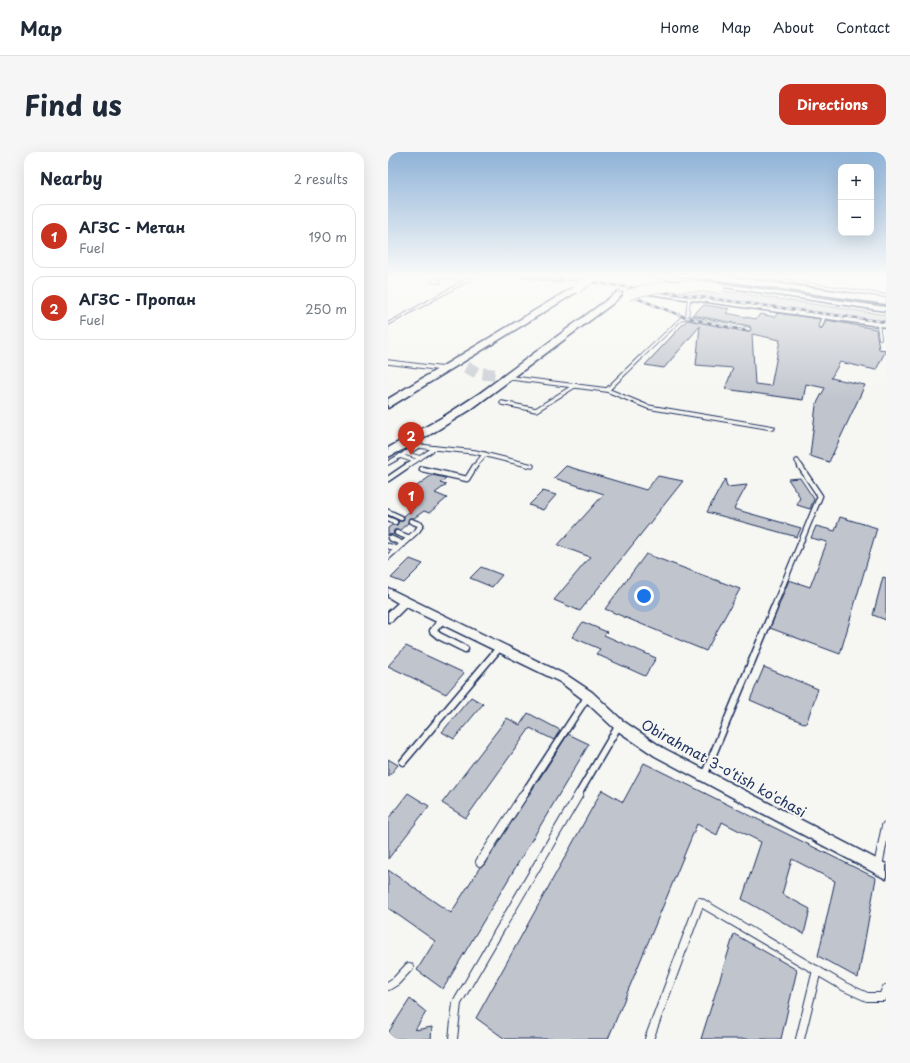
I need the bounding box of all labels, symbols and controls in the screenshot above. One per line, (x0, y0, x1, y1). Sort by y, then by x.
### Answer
text: Map (20, 14, 62, 42)
text: Home (660, 17, 699, 38)
text: Map (721, 17, 751, 38)
text: About (773, 17, 814, 38)
text: Contact (836, 17, 890, 38)
text: Find us (24, 83, 122, 126)
button: Directions (779, 84, 886, 125)
map controls (838, 164, 874, 236)
button: + (838, 164, 874, 200)
text: Nearby (40, 165, 102, 191)
text: 2 results (294, 169, 348, 188)
button: − (838, 200, 874, 236)
text: АГЗС - Метан (79, 215, 185, 238)
text: 1 (51, 227, 57, 246)
text: 190 m (308, 227, 347, 246)
text: Fuel (79, 238, 105, 257)
text: АГЗС - Пропан (79, 287, 196, 310)
text: 2 (49, 299, 59, 318)
text: 250 m (305, 299, 347, 318)
text: Fuel (79, 310, 105, 329)
pin: 2 (398, 422, 424, 455)
pin: 1 (398, 482, 424, 515)
your location (634, 586, 654, 606)
street label: Obirahmat 3-o'tish ko'chasi (638, 714, 810, 822)

